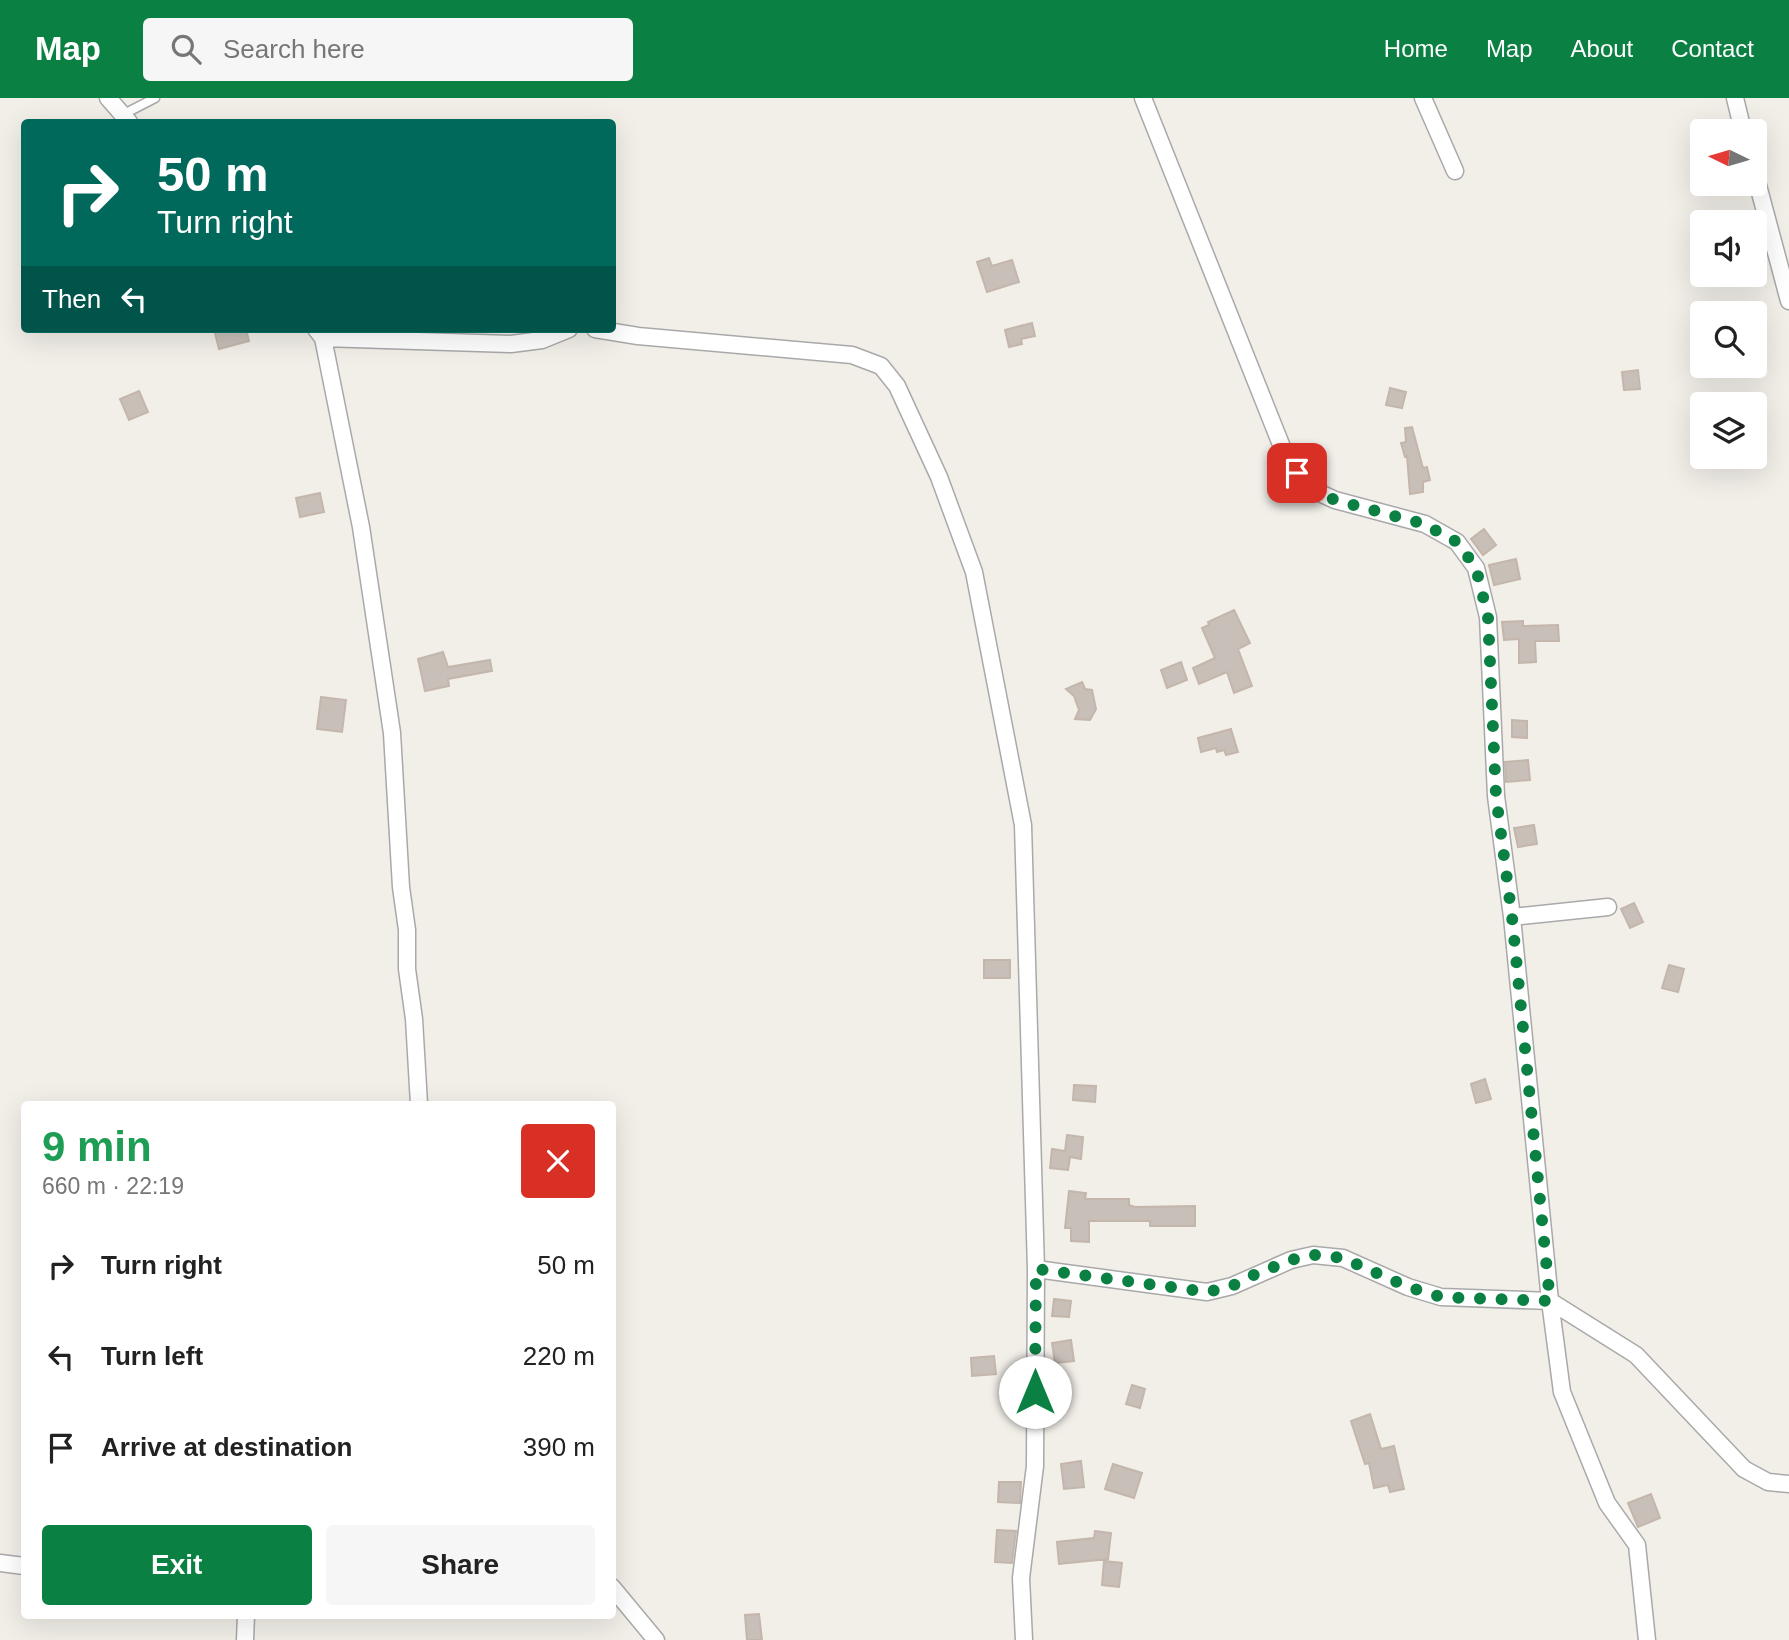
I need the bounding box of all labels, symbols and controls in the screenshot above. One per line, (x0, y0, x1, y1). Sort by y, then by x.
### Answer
search box (143, 18, 633, 81)
text: Map (35, 30, 101, 67)
icon: search (167, 30, 205, 68)
text: Search here (223, 34, 365, 64)
text: Home (1384, 35, 1448, 62)
text: Map (1486, 35, 1533, 62)
text: About (1571, 35, 1633, 62)
text: Contact (1671, 35, 1754, 62)
north arrow (1690, 119, 1768, 196)
map controls (1690, 119, 1767, 469)
icon: right (42, 147, 133, 238)
text: 50 m (157, 147, 269, 201)
text: Turn right (157, 204, 293, 240)
button: sound (1690, 210, 1767, 287)
icon: left (115, 280, 153, 318)
text: Then (42, 284, 101, 314)
button: search (1690, 301, 1767, 378)
button: layers (1690, 392, 1767, 469)
pin (1267, 443, 1327, 503)
icon: arrive (1278, 454, 1316, 492)
text: 9 min (42, 1123, 152, 1170)
button: close (521, 1124, 595, 1198)
text: 660 m · 22:19 (42, 1173, 184, 1199)
icon: right (42, 1247, 80, 1285)
text: Turn right (101, 1250, 222, 1280)
text: 50 m (537, 1250, 595, 1280)
icon: left (42, 1338, 80, 1376)
text: Turn left (101, 1341, 203, 1371)
text: 220 m (523, 1341, 595, 1371)
position arrow (998, 1355, 1072, 1429)
icon: arrive (42, 1429, 80, 1467)
text: Arrive at destination (101, 1432, 352, 1462)
text: 390 m (523, 1432, 595, 1462)
button: Exit (42, 1525, 312, 1605)
button: Share (326, 1525, 595, 1605)

